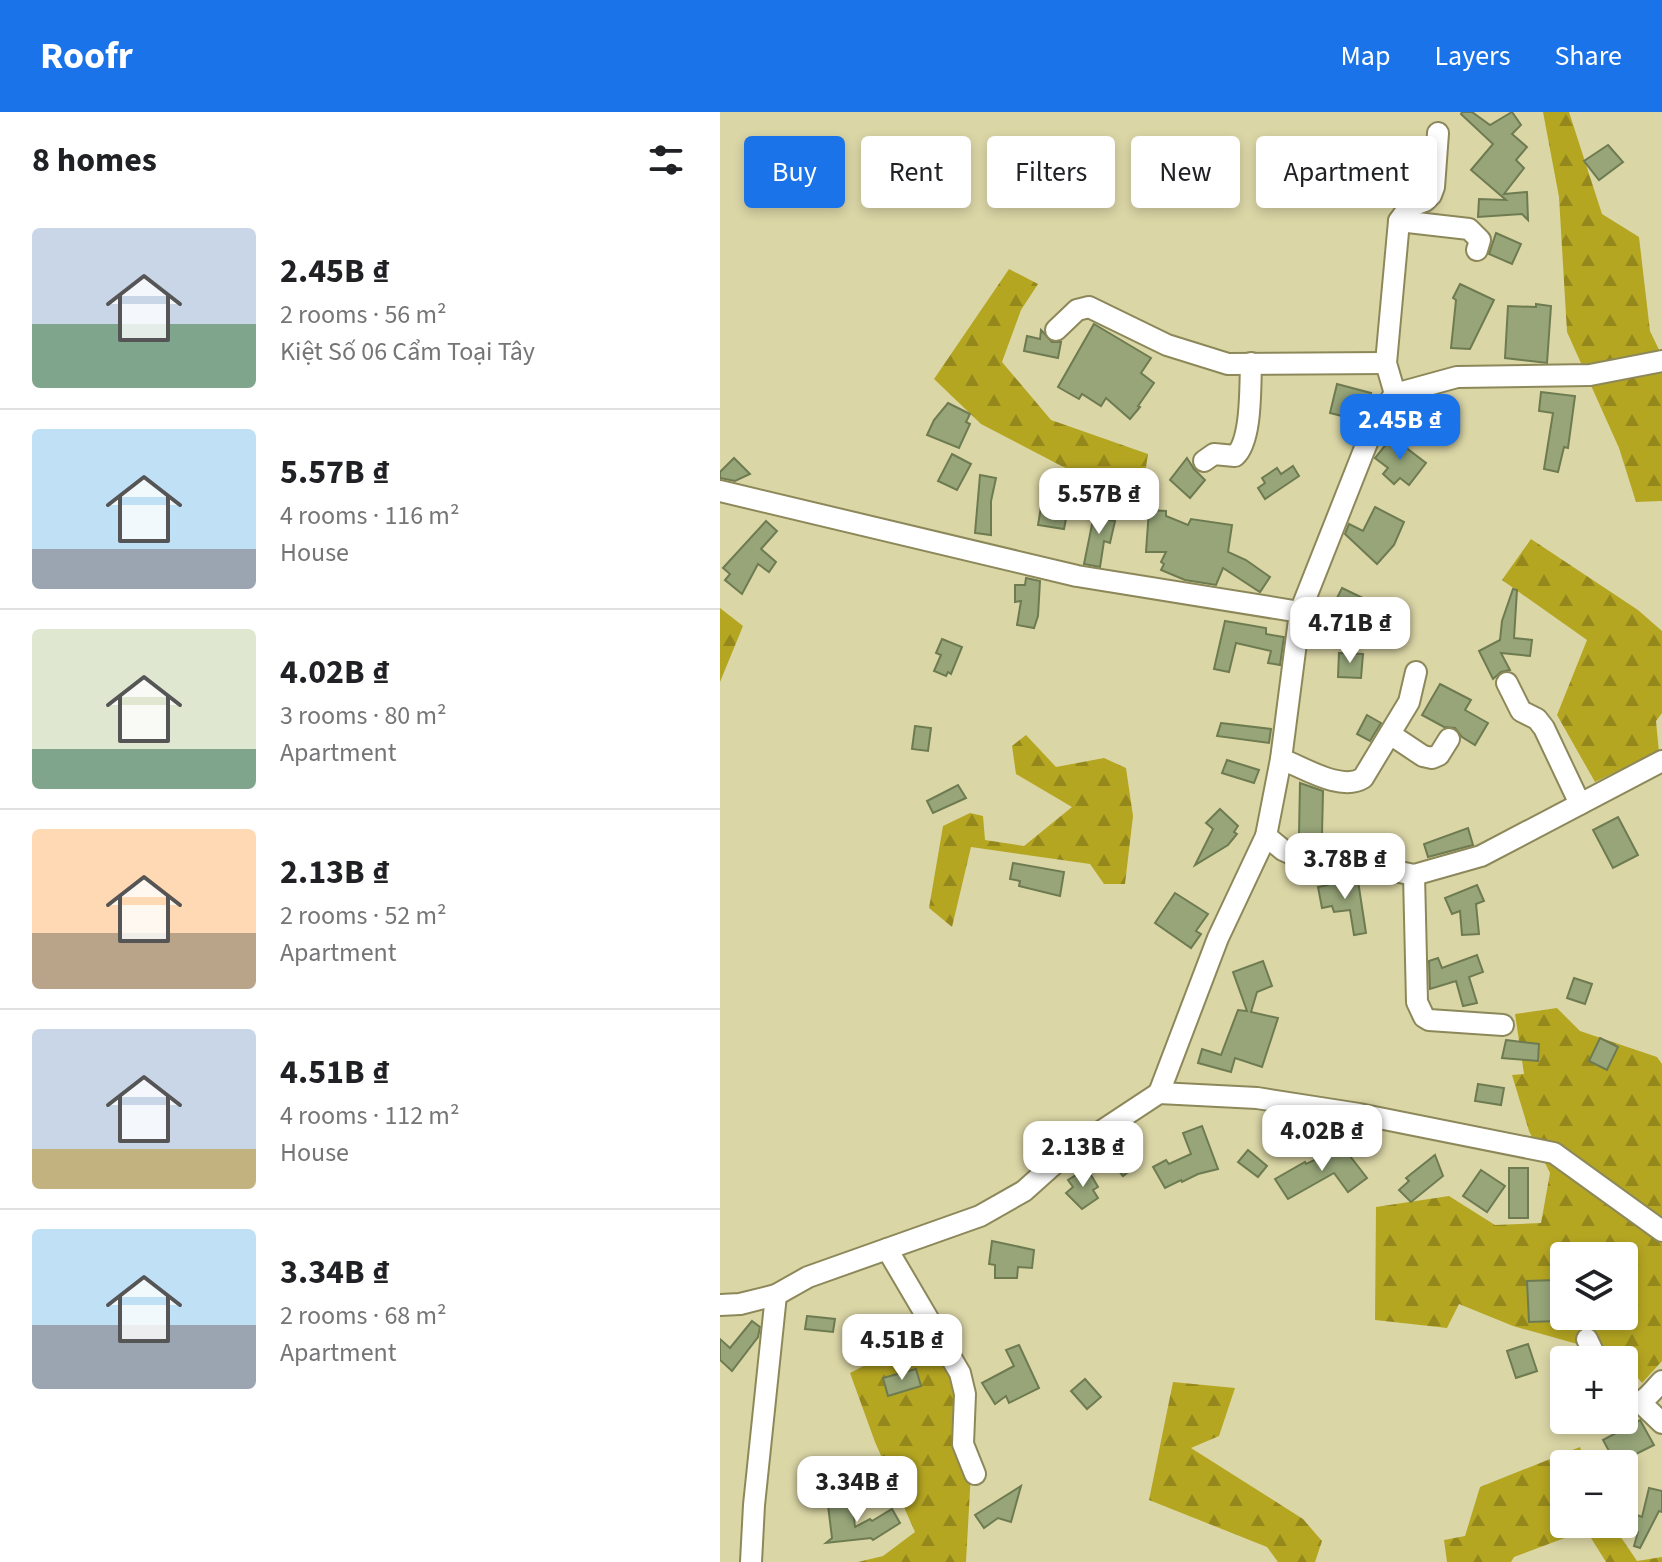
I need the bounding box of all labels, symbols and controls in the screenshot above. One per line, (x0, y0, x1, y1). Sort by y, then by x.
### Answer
text: Roofr (40, 29, 133, 83)
text: Map (1340, 36, 1390, 76)
text: Layers (1434, 36, 1510, 76)
text: Share (1554, 36, 1622, 76)
text: 8 homes (32, 136, 157, 185)
chip: Buy (744, 136, 845, 208)
chip: Rent (861, 136, 971, 208)
chip: Filters (987, 136, 1115, 208)
chip: New (1131, 136, 1240, 208)
chip: Apartment (1256, 136, 1437, 208)
icon: filters (644, 138, 688, 182)
text: 2.45B ₫ (280, 247, 389, 296)
icon: home (96, 260, 192, 356)
text: 2 rooms · 56 m² (280, 296, 447, 333)
text: Kiệt Số 06 Cẩm Toại Tây (280, 333, 535, 370)
pin: 2.45B ₫ (1326, 394, 1474, 462)
text: 2.45B ₫ (1358, 401, 1442, 438)
text: 5.57B ₫ (280, 448, 389, 497)
icon: home (96, 461, 192, 557)
pin: 5.57B ₫ (1025, 468, 1173, 536)
text: 5.57B ₫ (1057, 475, 1141, 512)
text: 4 rooms · 116 m² (280, 497, 459, 534)
text: House (280, 534, 349, 571)
pin: 4.71B ₫ (1276, 597, 1424, 665)
text: 4.71B ₫ (1308, 604, 1392, 641)
text: 4.02B ₫ (280, 648, 389, 697)
icon: home (96, 661, 192, 757)
text: 3 rooms · 80 m² (280, 697, 447, 734)
text: Apartment (280, 734, 397, 771)
pin: 3.78B ₫ (1271, 833, 1419, 901)
text: 3.78B ₫ (1303, 840, 1387, 877)
text: 2.13B ₫ (280, 848, 389, 897)
icon: home (96, 861, 192, 957)
text: 2 rooms · 52 m² (280, 897, 447, 934)
text: Apartment (280, 934, 397, 971)
text: 4.51B ₫ (280, 1048, 389, 1097)
icon: home (96, 1061, 192, 1157)
text: 4 rooms · 112 m² (280, 1097, 459, 1134)
pin: 4.02B ₫ (1248, 1105, 1396, 1173)
text: 4.02B ₫ (1280, 1112, 1364, 1149)
pin: 2.13B ₫ (1009, 1121, 1157, 1189)
text: 2.13B ₫ (1041, 1128, 1125, 1165)
text: House (280, 1134, 349, 1171)
map controls (1550, 1242, 1638, 1538)
button: layers (1550, 1242, 1638, 1330)
text: 3.34B ₫ (280, 1248, 389, 1297)
icon: home (96, 1261, 192, 1357)
text: 2 rooms · 68 m² (280, 1297, 447, 1334)
pin: 4.51B ₫ (828, 1314, 976, 1382)
text: 4.51B ₫ (860, 1321, 944, 1358)
text: Apartment (280, 1334, 397, 1371)
button: + (1550, 1346, 1638, 1434)
button: − (1550, 1450, 1638, 1538)
pin: 3.34B ₫ (783, 1456, 931, 1524)
text: 3.34B ₫ (815, 1463, 899, 1500)

